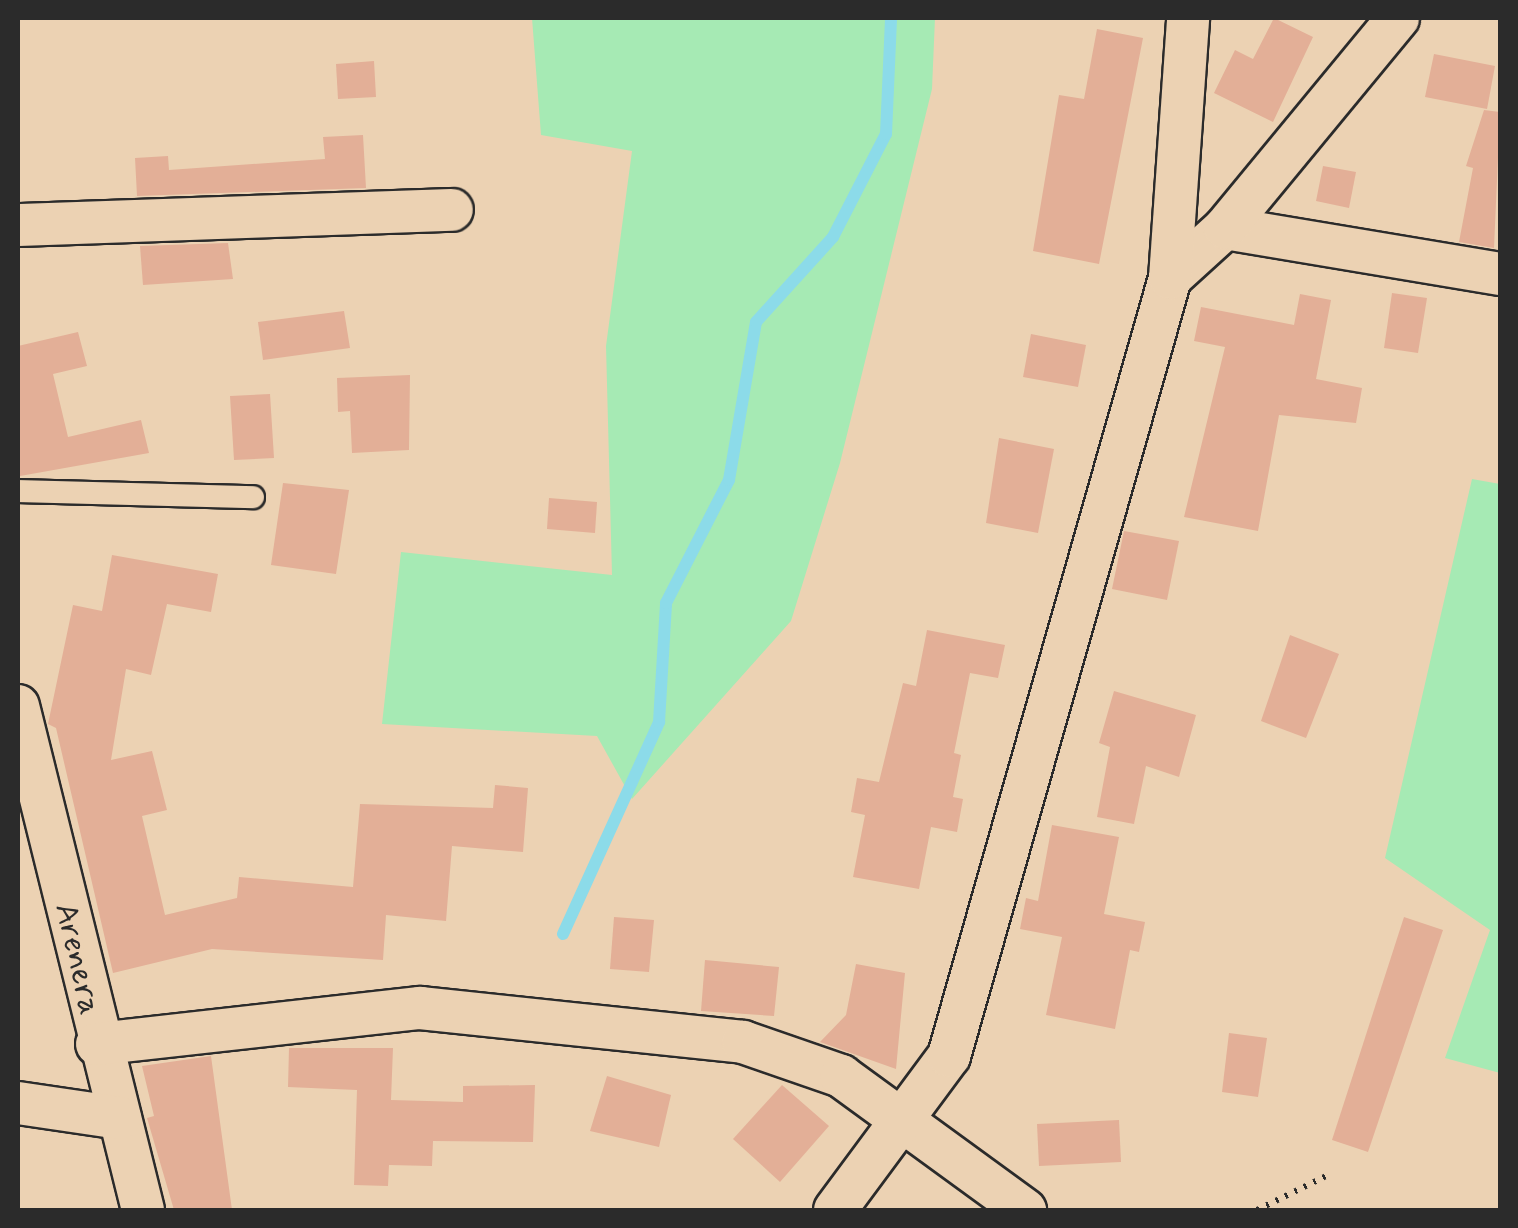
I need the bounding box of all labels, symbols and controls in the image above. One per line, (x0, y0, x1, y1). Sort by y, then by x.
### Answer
street label: Arenera (46, 899, 108, 1019)

